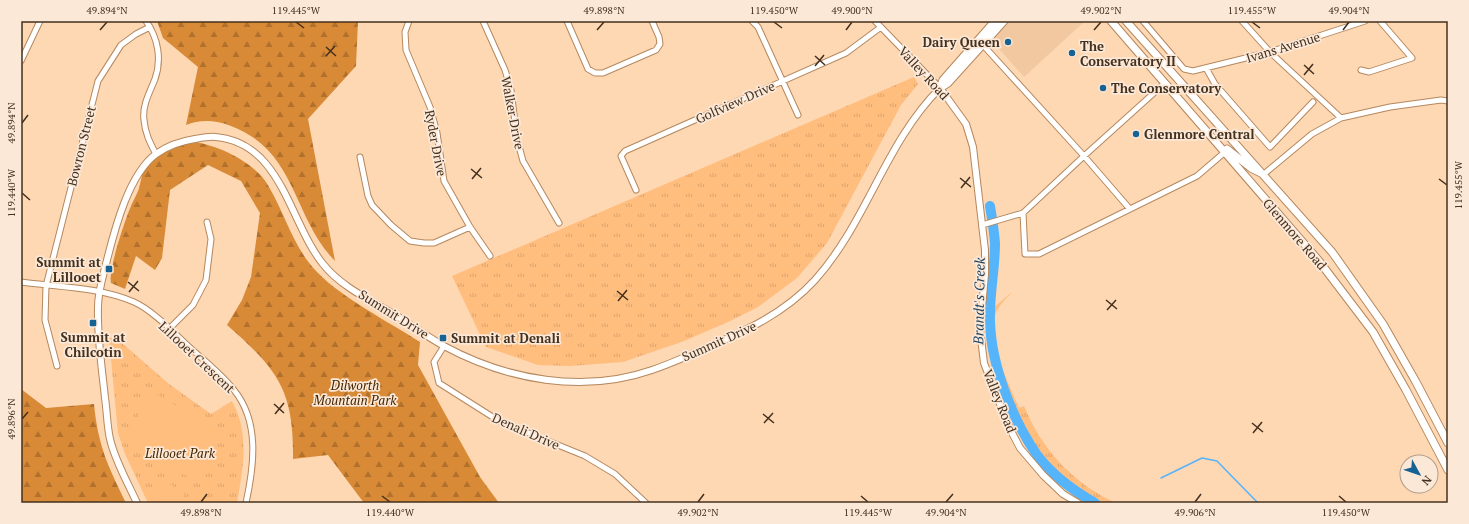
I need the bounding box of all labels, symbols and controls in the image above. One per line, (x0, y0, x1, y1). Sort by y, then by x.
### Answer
text: 49.894°N (87, 4, 128, 17)
text: 119.445°W (272, 4, 321, 17)
text: 49.898°N (584, 4, 625, 17)
text: 119.450°W (750, 4, 799, 17)
text: 49.900°N (832, 4, 873, 17)
text: 49.902°N (1081, 4, 1122, 17)
text: 119.455°W (1228, 4, 1277, 17)
text: 49.904°N (1329, 4, 1370, 17)
street label: Ivans Avenue (1244, 27, 1322, 67)
place label: Dairy Queen (923, 33, 1001, 51)
marker: Dairy Queen (1003, 37, 1013, 47)
place label: The Conservatory II (1080, 37, 1176, 70)
street label: Valley Road (894, 42, 954, 104)
marker: The Conservatory II (1067, 48, 1077, 58)
street label: Walker Drive (497, 75, 529, 151)
street label: Golfview Drive (692, 76, 778, 128)
place label: The Conservatory (1111, 79, 1222, 97)
marker: The Conservatory (1098, 83, 1108, 93)
text: 49.894°N (5, 102, 18, 144)
street label: Bowron Street (62, 104, 100, 188)
street label: Ryder Drive (421, 108, 451, 178)
place label: Glenmore Central (1144, 125, 1255, 143)
marker: Glenmore Central (1131, 129, 1141, 139)
text: 119.455°W (1452, 160, 1465, 209)
text: 119.440°W (5, 168, 18, 217)
street label: Glenmore Road (1259, 194, 1331, 274)
place label: Summit at Lillooet (36, 253, 102, 286)
water label: Brandt's Creek (968, 257, 989, 346)
marker: Summit at Lillooet (104, 264, 114, 274)
street label: Summit Drive (355, 285, 433, 343)
street label: Lillooet Crescent (155, 317, 239, 397)
street label: Summit Drive (679, 317, 759, 365)
marker: Summit at Chilcotin (88, 318, 98, 328)
place label: Summit at Chilcotin (61, 328, 126, 361)
place label: Summit at Denali (451, 329, 560, 347)
marker: Summit at Denali (438, 333, 448, 343)
street label: Valley Road (979, 366, 1021, 436)
park label: Dilworth Mountain Park (313, 376, 397, 409)
text: 49.896°N (5, 398, 18, 440)
street label: Denali Drive (489, 408, 563, 454)
park label: Lillooet Park (144, 444, 216, 462)
north arrow (1399, 454, 1439, 494)
text: N (1418, 473, 1435, 489)
text: 49.898°N (181, 506, 222, 519)
text: 119.440°W (366, 506, 415, 519)
text: 49.902°N (678, 506, 719, 519)
text: 119.445°W (844, 506, 893, 519)
text: 49.904°N (926, 506, 967, 519)
text: 49.906°N (1175, 506, 1216, 519)
text: 119.450°W (1322, 506, 1371, 519)

